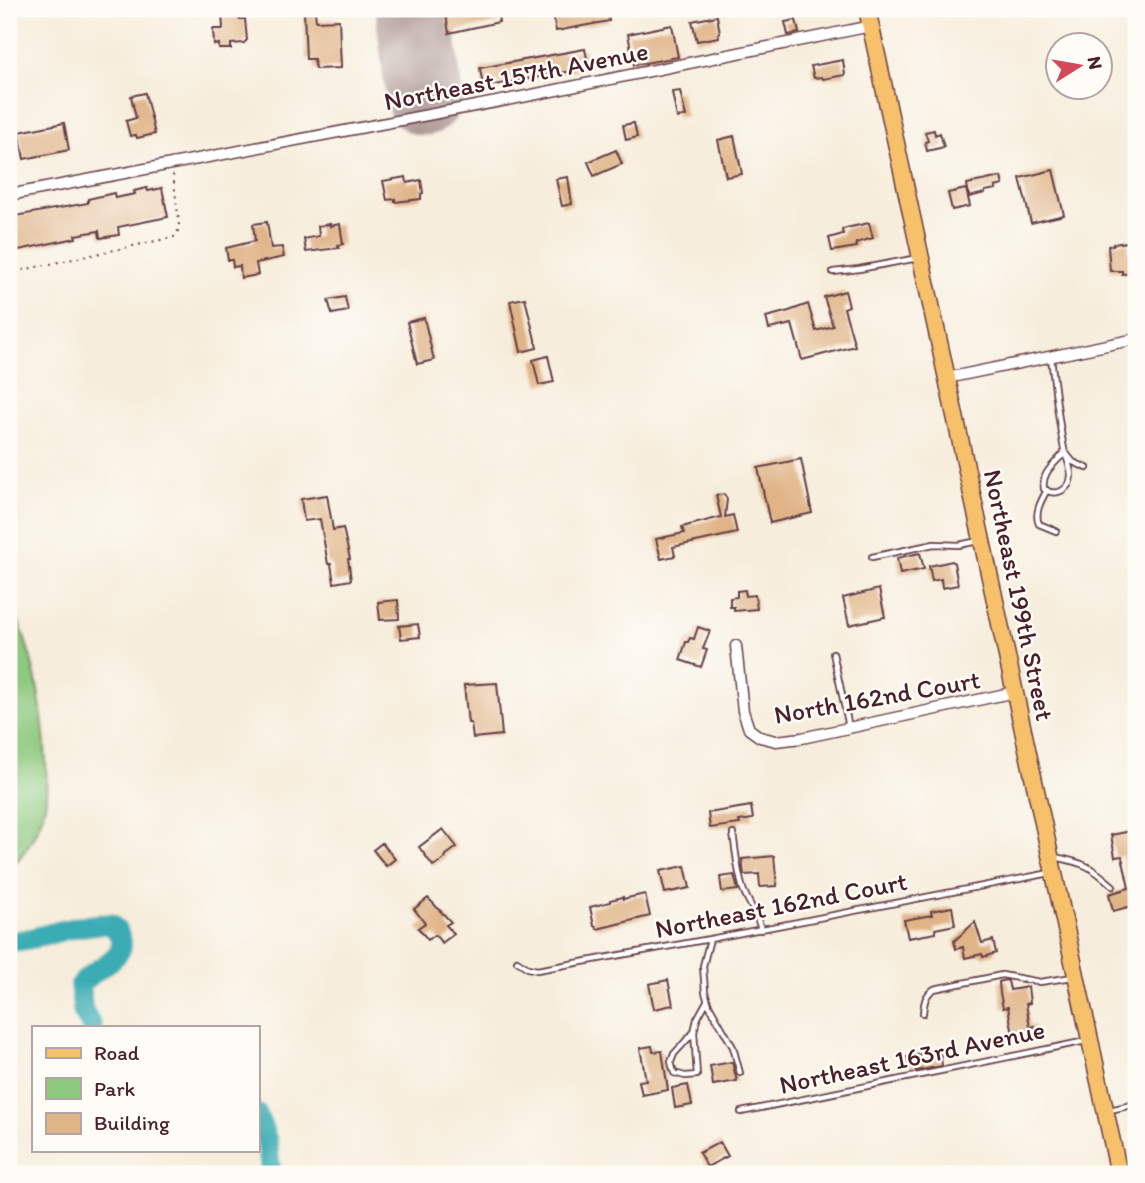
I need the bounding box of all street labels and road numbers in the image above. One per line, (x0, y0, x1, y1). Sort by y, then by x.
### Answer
street label: Northeast 157th Avenue (381, 35, 651, 117)
street label: Northeast 199th Street (977, 467, 1061, 724)
street label: North 162nd Court (771, 663, 983, 731)
street label: Northeast 162nd Court (652, 865, 910, 945)
street label: Northeast 163rd Avenue (776, 1013, 1048, 1101)

